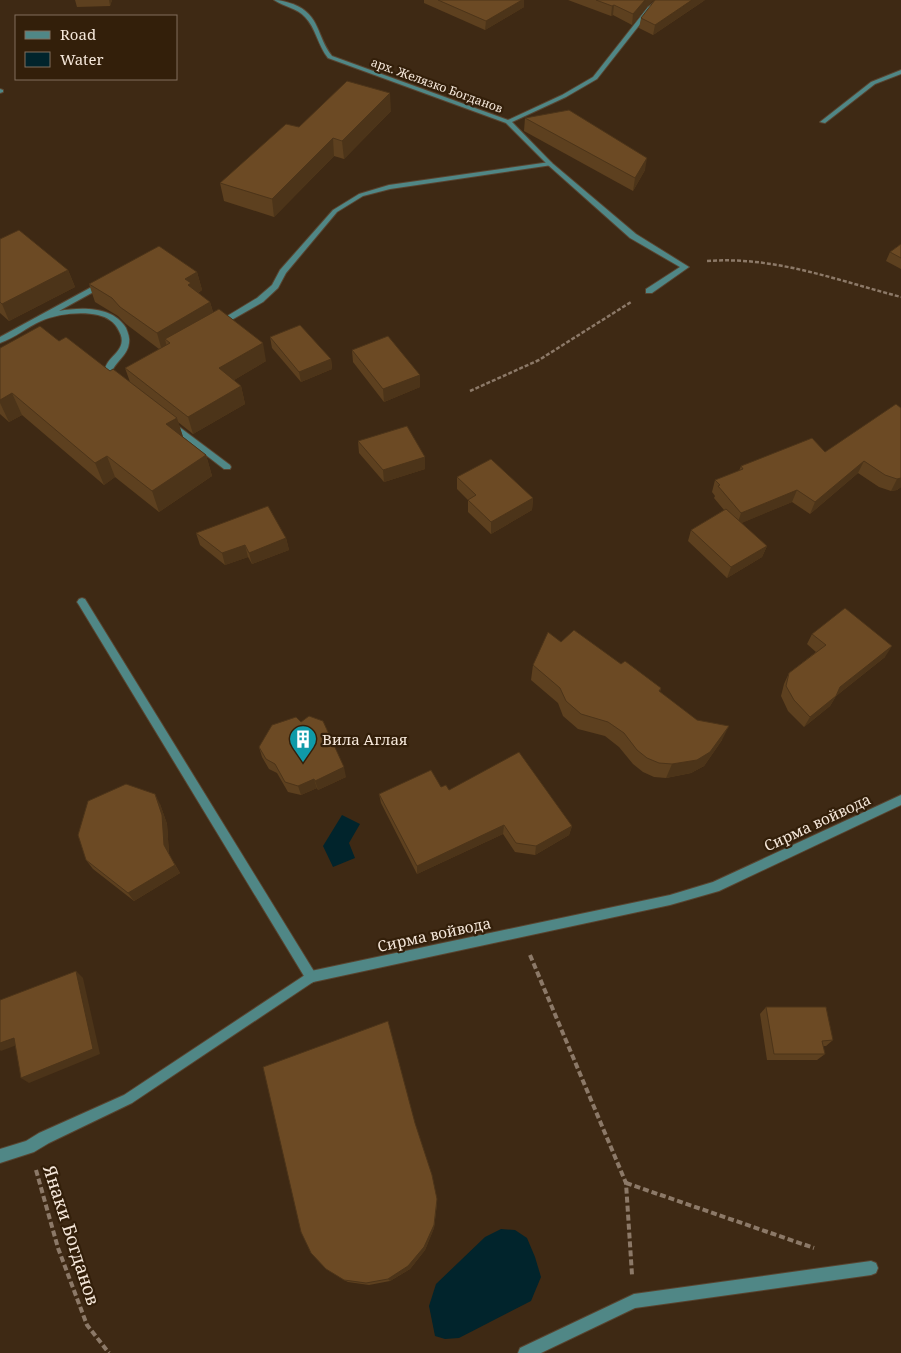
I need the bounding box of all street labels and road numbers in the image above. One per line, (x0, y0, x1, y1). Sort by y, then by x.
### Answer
street label: арх. Желязко Богданов (369, 53, 505, 117)
street label: Сирма войвода (760, 789, 874, 855)
street label: Сирма войвода (375, 912, 493, 956)
street label: Янаки Богданов (38, 1161, 106, 1308)

